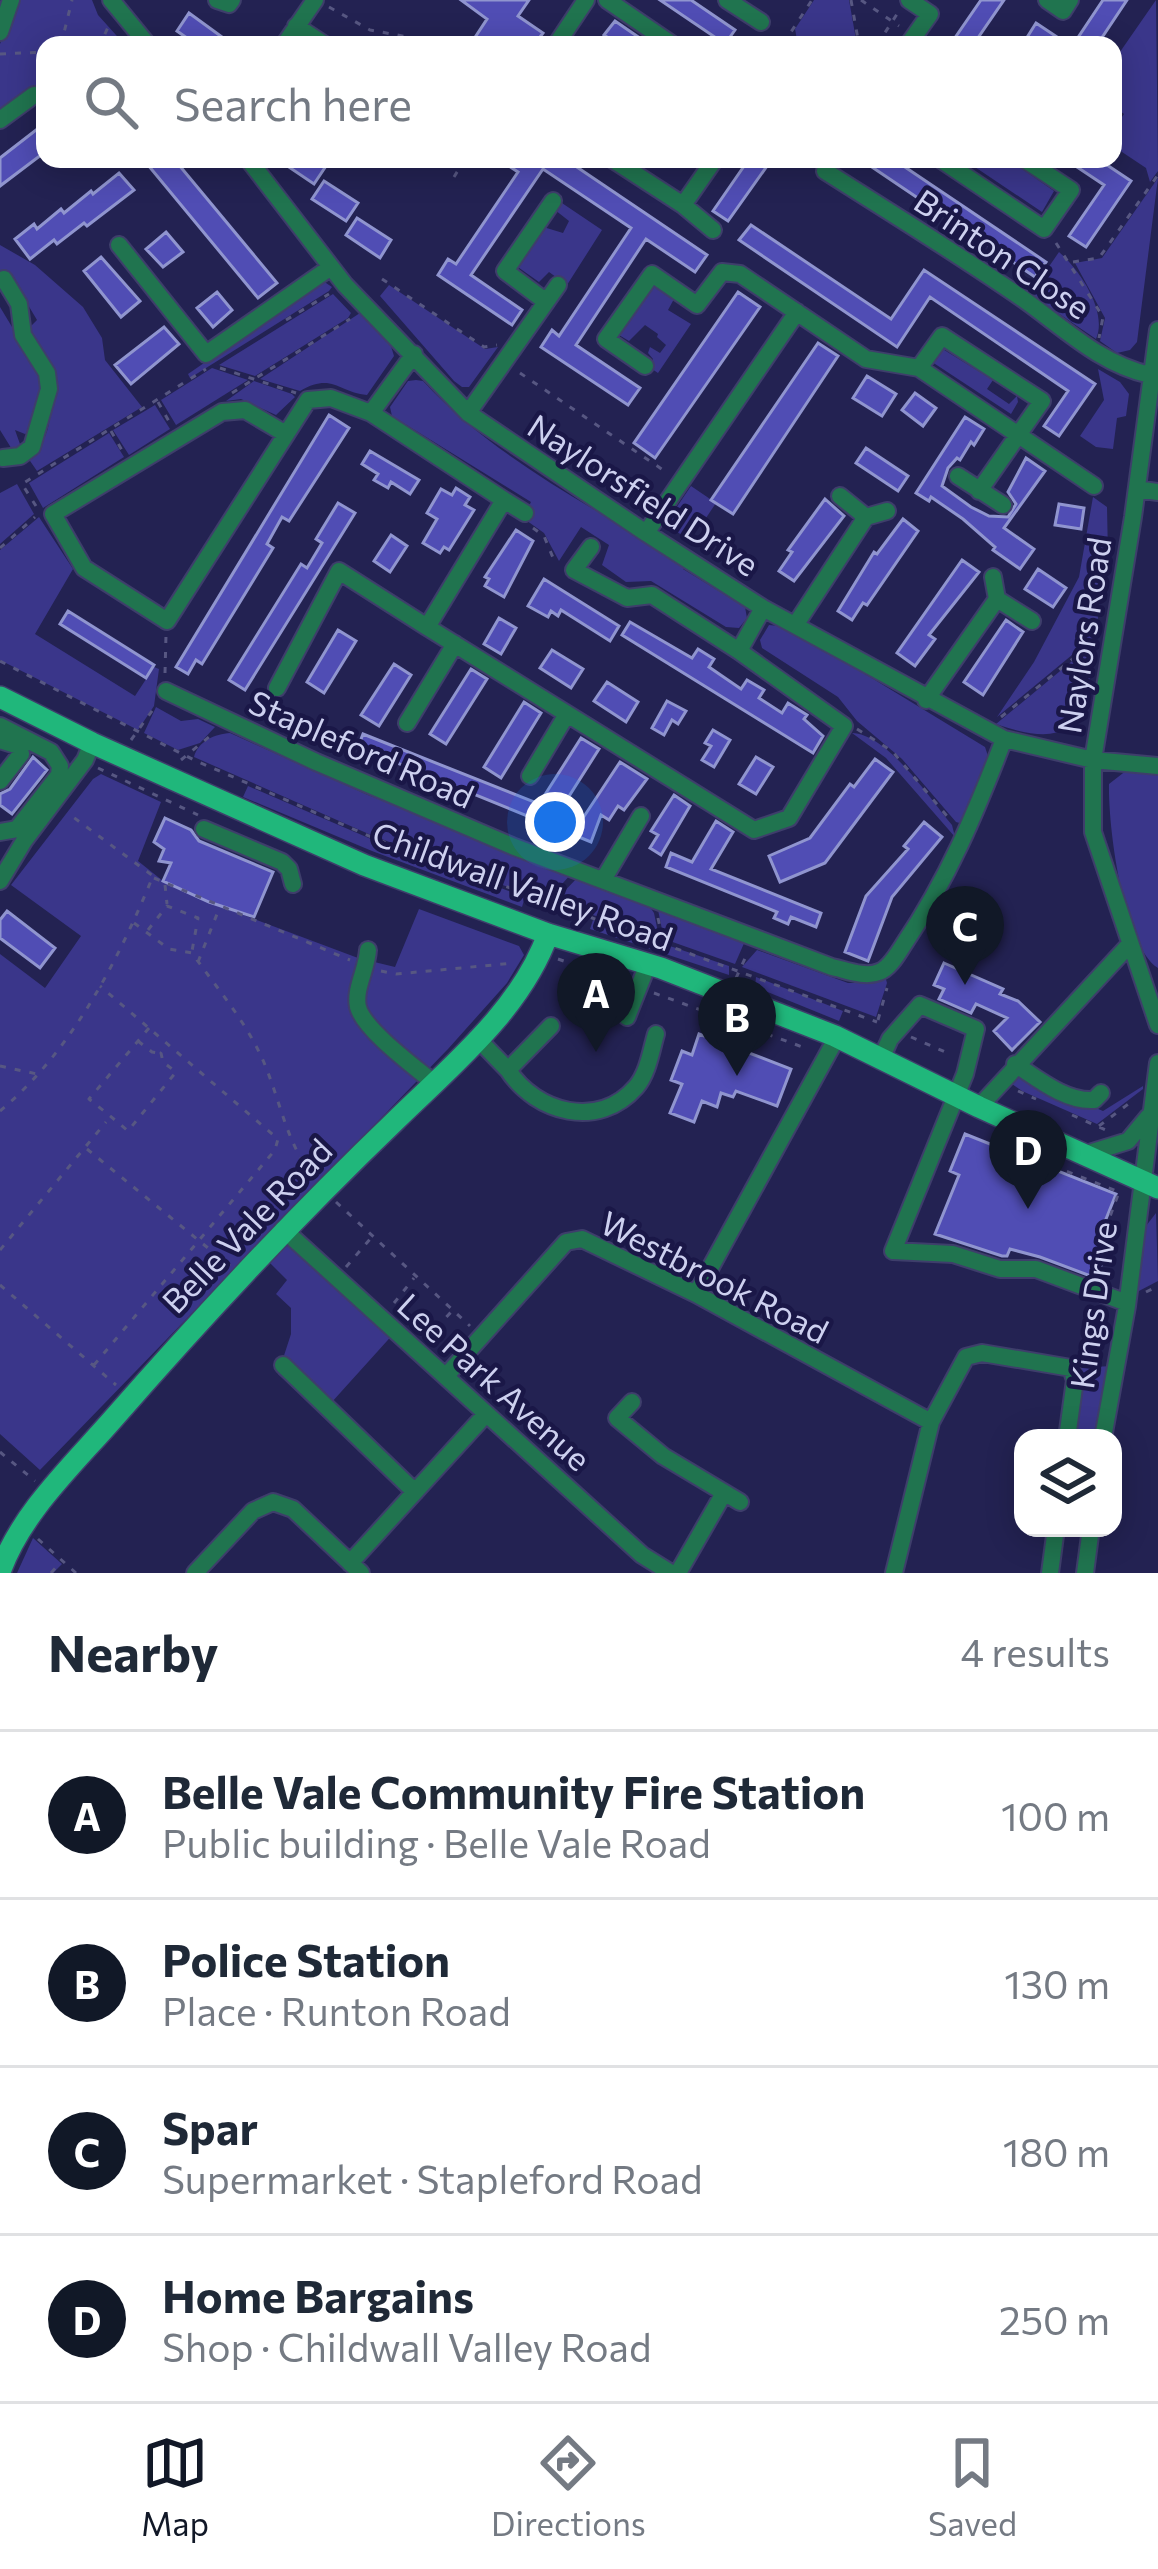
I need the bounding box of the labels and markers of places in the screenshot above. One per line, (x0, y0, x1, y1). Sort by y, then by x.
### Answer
pin: C (926, 886, 1004, 985)
pin: A (557, 953, 635, 1052)
pin: B (698, 977, 776, 1076)
pin: D (989, 1110, 1067, 1209)

